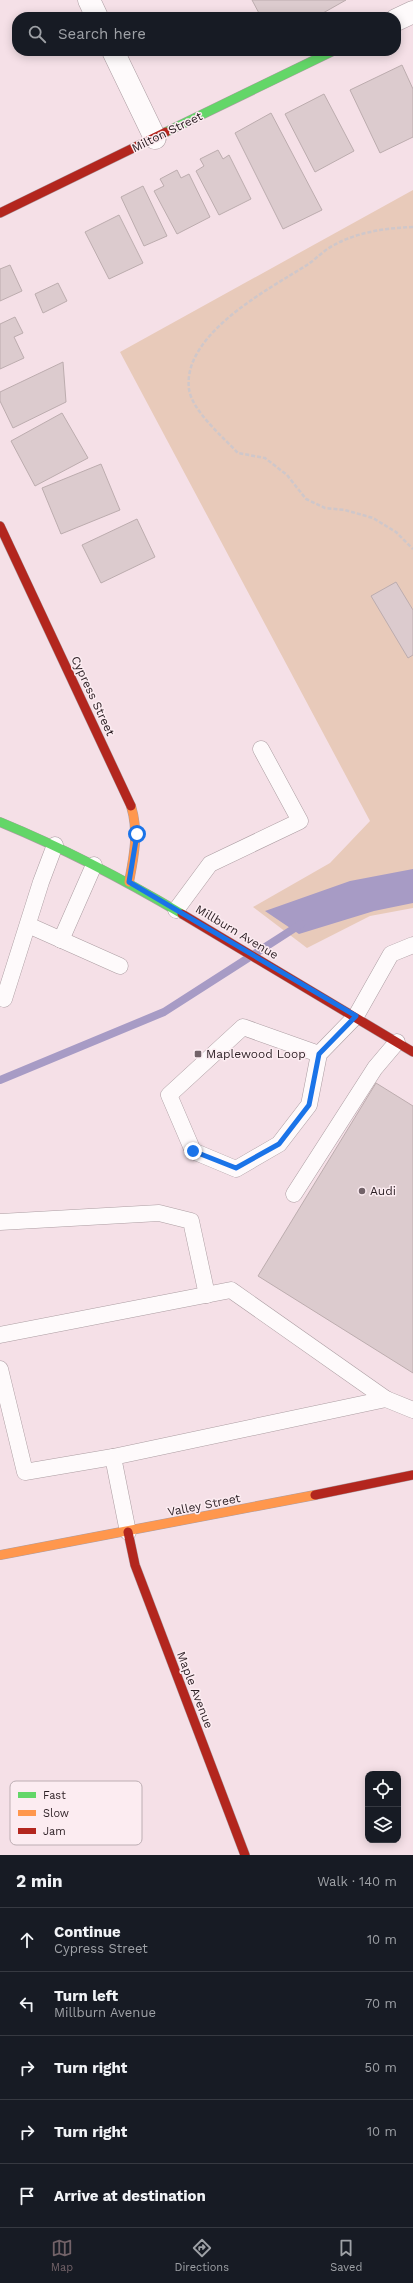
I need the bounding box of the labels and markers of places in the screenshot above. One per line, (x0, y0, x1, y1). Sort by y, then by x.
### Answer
place label: Maplewood Loop (206, 1047, 306, 1061)
marker: Maplewood Loop (193, 1049, 203, 1059)
place label: Audi (370, 1184, 396, 1198)
marker: Audi (357, 1186, 367, 1196)

